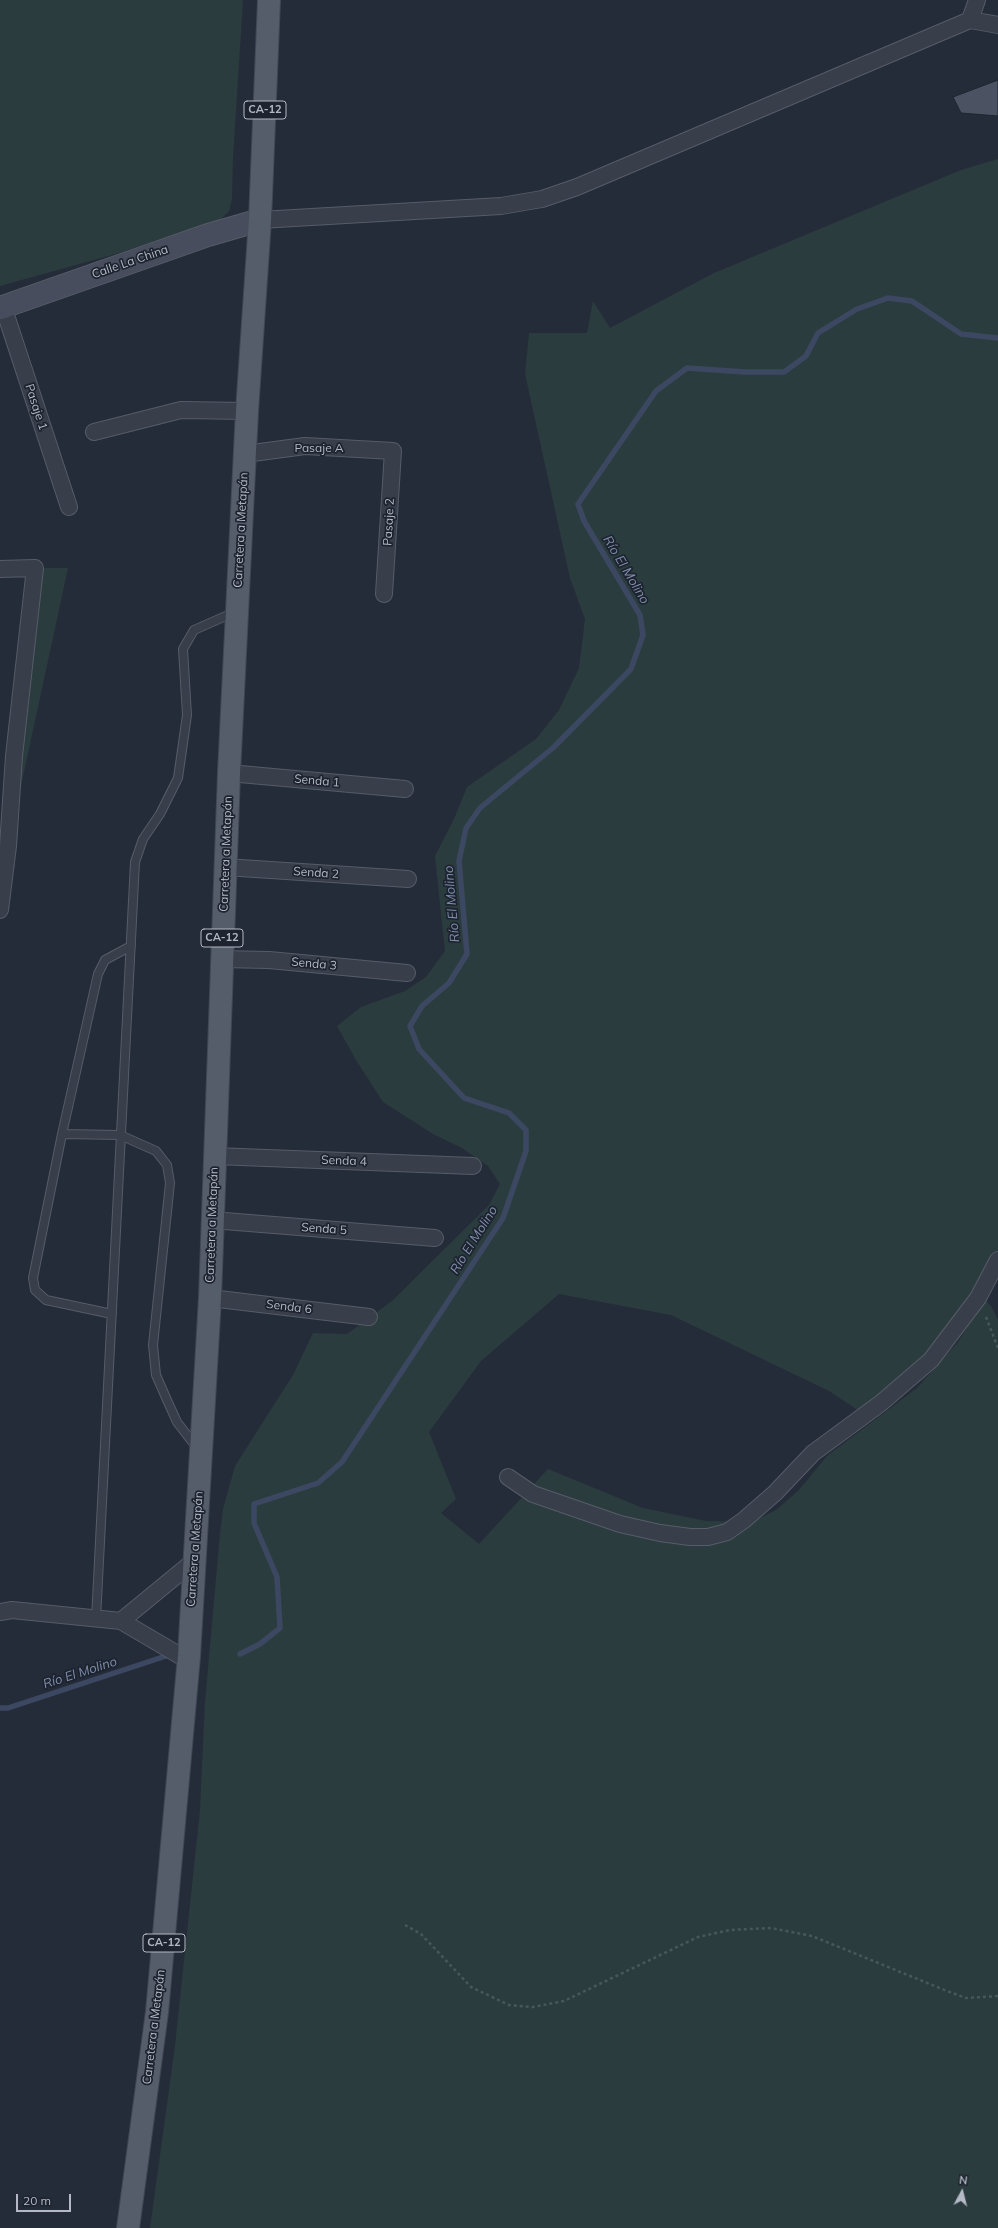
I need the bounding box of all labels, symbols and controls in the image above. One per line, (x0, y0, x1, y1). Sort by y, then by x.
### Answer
road number: CA-12 (244, 101, 286, 119)
street label: Calle La China (90, 242, 170, 282)
street label: Pasaje 1 (22, 382, 50, 432)
street label: Pasaje A (294, 441, 344, 455)
street label: Carretera a Metapán (231, 472, 251, 588)
street label: Pasaje 2 (381, 498, 397, 546)
water label: Río El Molino (600, 533, 652, 607)
street label: Senda 1 (294, 772, 340, 790)
street label: Carretera a Metapán (217, 796, 235, 912)
street label: Senda 2 (293, 864, 339, 882)
water label: Río El Molino (441, 865, 463, 943)
road number: CA-12 (201, 929, 243, 947)
street label: Senda 3 (291, 955, 337, 973)
street label: Senda 4 (321, 1153, 367, 1169)
street label: Carretera a Metapán (203, 1167, 221, 1283)
water label: Río El Molino (447, 1203, 501, 1277)
street label: Senda 5 (301, 1220, 347, 1238)
street label: Senda 6 (265, 1297, 313, 1317)
street label: Carretera a Metapán (184, 1491, 206, 1607)
water label: Río El Molino (41, 1654, 119, 1692)
road number: CA-12 (143, 1934, 185, 1952)
street label: Carretera a Metapán (140, 1969, 168, 2085)
north arrow (942, 2172, 982, 2212)
text: N (958, 2173, 968, 2188)
scale bar (18, 2186, 73, 2212)
text: 20 m (23, 2193, 51, 2208)

